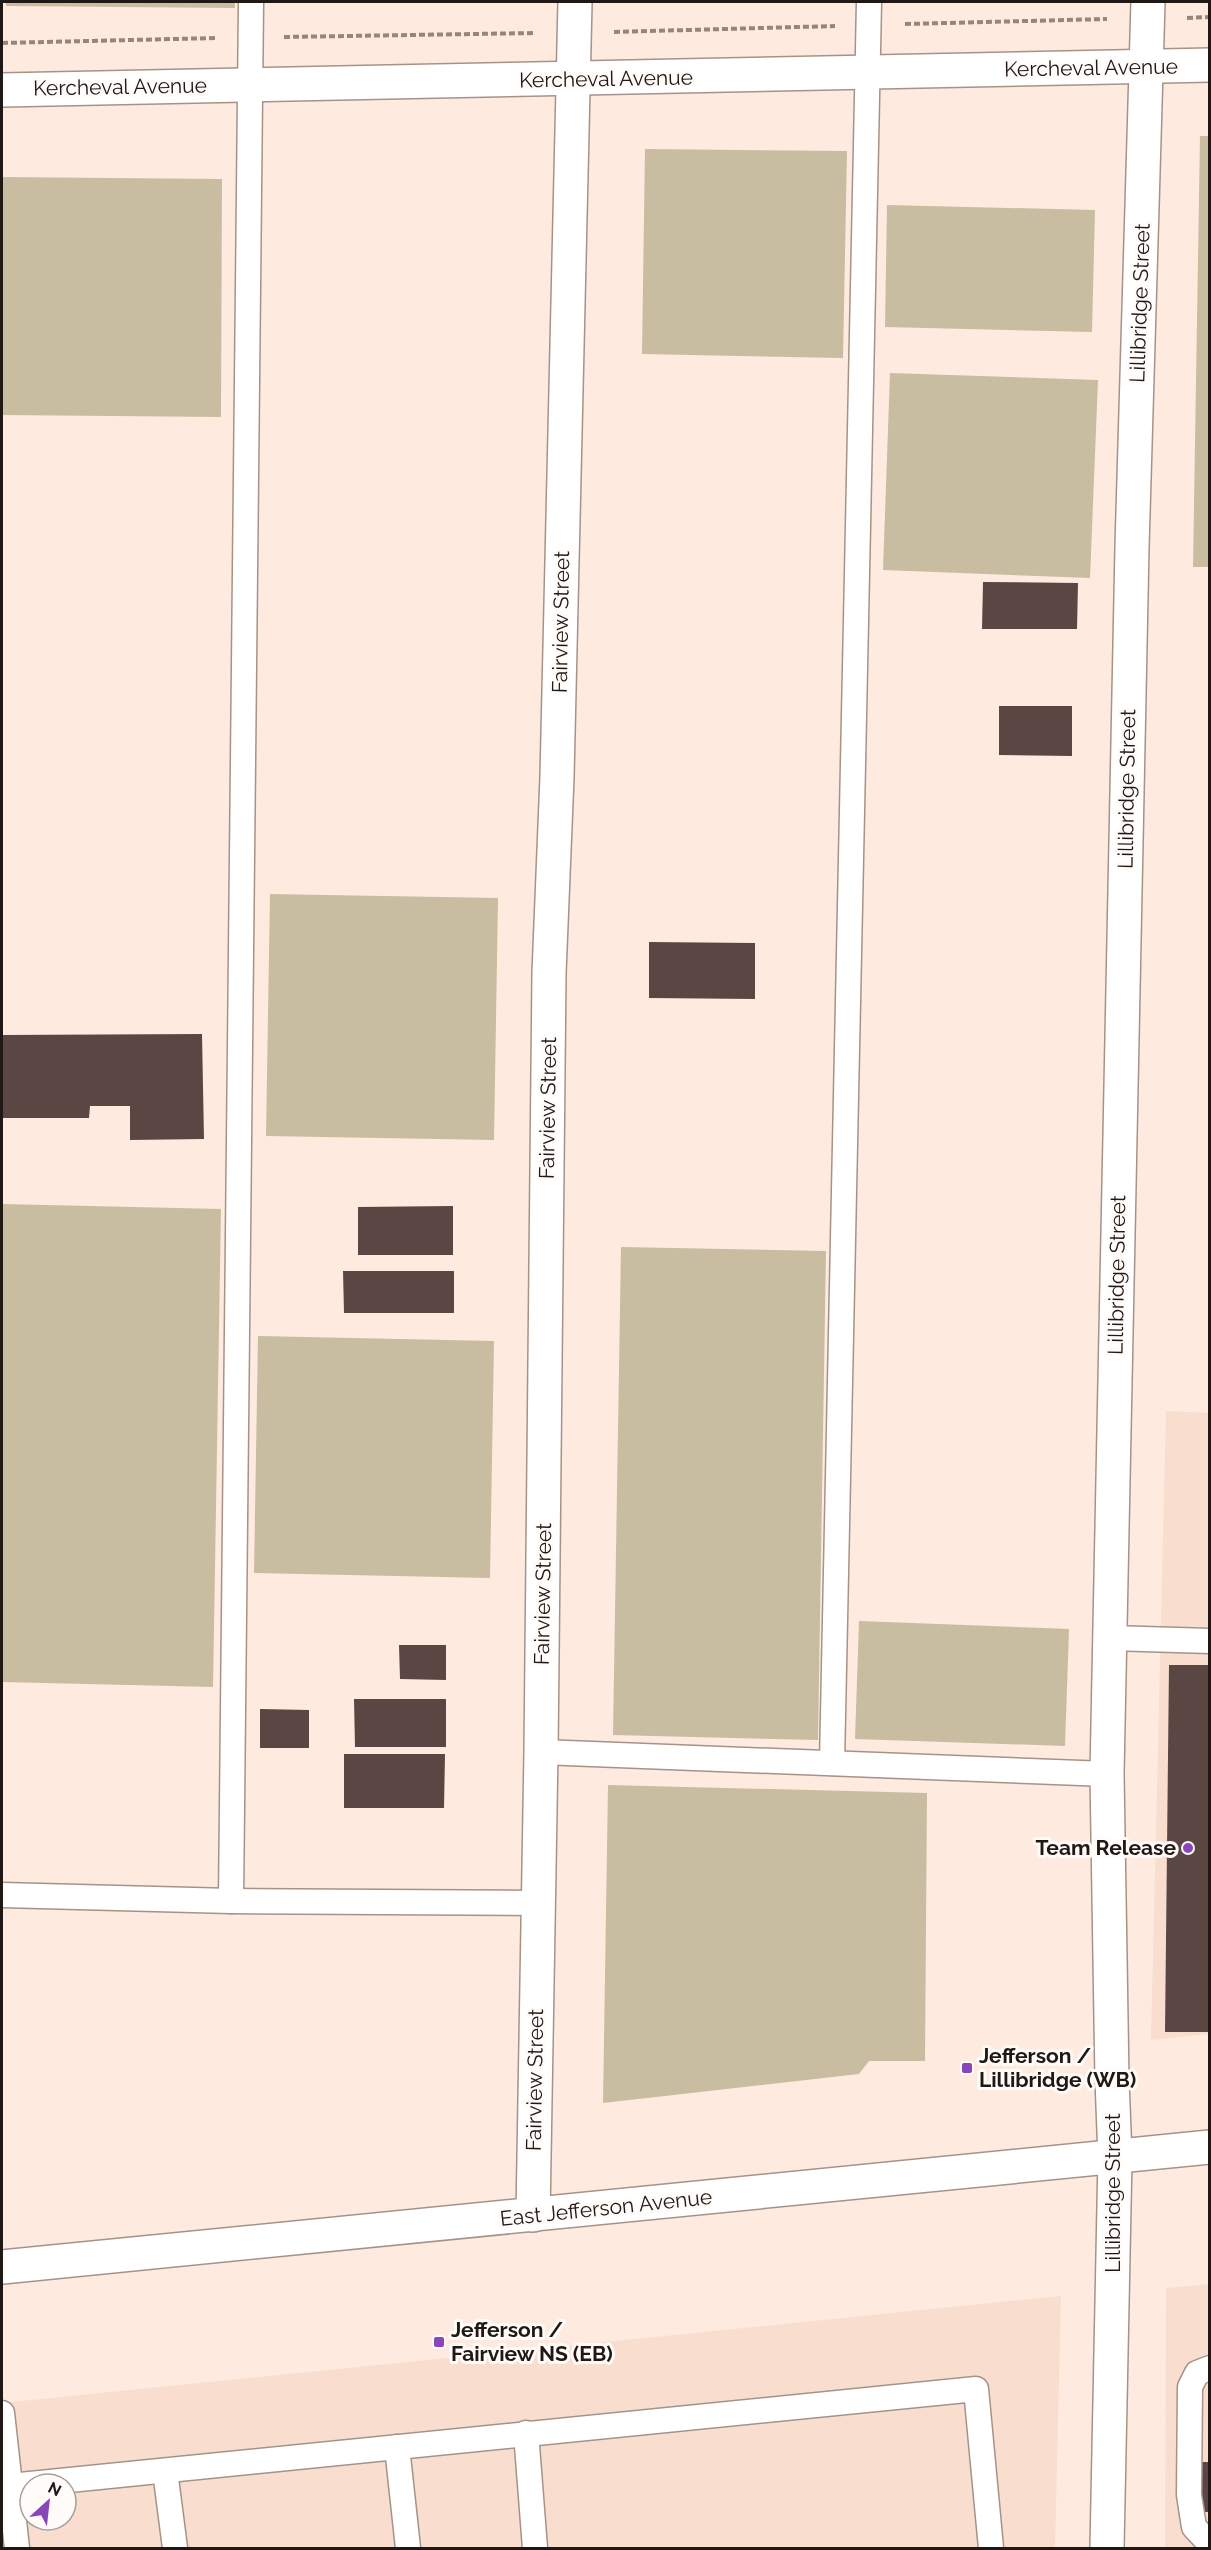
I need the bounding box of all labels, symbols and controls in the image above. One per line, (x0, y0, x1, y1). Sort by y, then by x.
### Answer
street label: Kercheval Avenue (1004, 53, 1178, 82)
street label: Kercheval Avenue (519, 64, 693, 93)
street label: Kercheval Avenue (33, 72, 207, 101)
street label: Lillibridge Street (1124, 223, 1155, 383)
street label: Fairview Street (547, 551, 574, 693)
street label: Lillibridge Street (1113, 709, 1140, 869)
street label: Fairview Street (534, 1037, 561, 1179)
street label: Lillibridge Street (1103, 1195, 1130, 1355)
street label: Fairview Street (529, 1523, 556, 1665)
place label: Team Release (1035, 1835, 1176, 1860)
marker: Team Release (1181, 1841, 1195, 1855)
street label: Fairview Street (521, 2009, 548, 2151)
place label: Jefferson / Lillibridge (WB) (979, 2043, 1136, 2092)
marker: Jefferson / Lillibridge (WB) (960, 2061, 974, 2075)
street label: Lillibridge Street (1100, 2113, 1125, 2273)
street label: East Jefferson Avenue (499, 2184, 713, 2231)
place label: Jefferson / Fairview NS (EB) (451, 2317, 613, 2366)
marker: Jefferson / Fairview NS (EB) (432, 2335, 446, 2349)
north arrow (18, 2472, 78, 2532)
text: N (45, 2478, 64, 2500)

